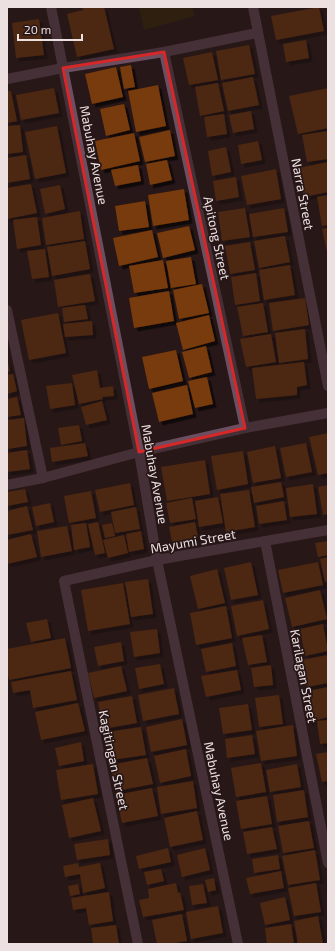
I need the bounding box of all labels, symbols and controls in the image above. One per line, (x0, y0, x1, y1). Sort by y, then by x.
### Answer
scale bar (18, 16, 82, 42)
text: 20 m (24, 22, 51, 36)
street label: Mabuhay Avenue (77, 104, 111, 206)
street label: Narra Street (288, 157, 318, 231)
street label: Apitong Street (200, 195, 234, 281)
street label: Mabuhay Avenue (138, 423, 172, 525)
street label: Mayumi Street (149, 526, 237, 556)
street label: Karilagan Street (287, 628, 321, 724)
street label: Kagitingan Street (96, 708, 132, 812)
street label: Mabuhay Avenue (201, 740, 237, 842)

